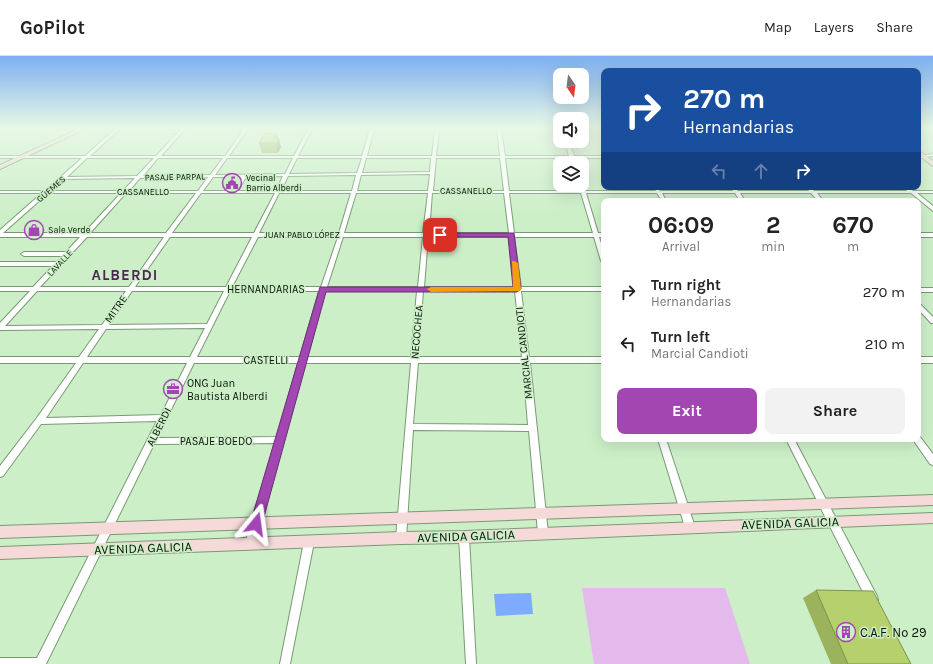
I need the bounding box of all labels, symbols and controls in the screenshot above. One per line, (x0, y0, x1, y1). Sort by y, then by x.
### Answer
text: GoPilot (20, 17, 85, 39)
text: Map (764, 19, 792, 36)
text: Layers (814, 19, 854, 36)
text: Share (876, 19, 913, 36)
north arrow (553, 68, 589, 104)
map controls (553, 68, 589, 192)
text: 270 m (683, 82, 765, 115)
icon: right (617, 84, 669, 136)
button: sound (553, 112, 589, 148)
text: Hernandarias (683, 116, 794, 138)
button: layers (553, 156, 589, 192)
icon: left (708, 160, 730, 182)
icon: ahead (750, 160, 772, 182)
icon: right (792, 160, 814, 182)
street label: PASAJE PARPAL (145, 171, 206, 183)
public building icon: Vecinal Barrio Alberdi (221, 172, 243, 194)
street label: GÜEMES (34, 173, 67, 204)
place label: Vecinal Barrio Alberdi (246, 173, 302, 193)
street label: CASSANELLO (440, 186, 492, 196)
street label: CASSANELLO (117, 187, 169, 197)
text: 06:09 (648, 211, 714, 239)
text: 2 (766, 211, 780, 239)
text: 670 (832, 211, 874, 239)
pin (423, 218, 457, 252)
shop icon: Sale Verde (23, 219, 45, 241)
icon: arrive (429, 224, 451, 246)
place label: Sale Verde (48, 225, 91, 235)
street label: JUAN PABLO LÓPEZ (264, 229, 340, 240)
text: Arrival (662, 239, 700, 254)
text: min (761, 239, 785, 254)
text: m (847, 239, 859, 254)
street label: LAVALLE (45, 248, 75, 278)
district label: ALBERDI (92, 266, 158, 284)
text: Turn right (651, 276, 721, 294)
icon: right (617, 281, 639, 303)
street label: HERNANDARIAS (227, 283, 305, 296)
text: 270 m (863, 283, 905, 301)
street label: MITRE (102, 293, 130, 325)
text: Hernandarias (651, 294, 731, 309)
street label: NECOCHEA (408, 304, 426, 360)
street label: MARCIAL CANDIOTI (513, 306, 535, 400)
text: Turn left (651, 328, 710, 346)
icon: left (617, 333, 639, 355)
text: 210 m (865, 335, 905, 353)
text: Marcial Candioti (651, 346, 749, 361)
street label: CASTELLI (244, 354, 288, 367)
place label: ONG Juan Bautista Alberdi (187, 377, 268, 403)
office icon: ONG Juan Bautista Alberdi (162, 378, 184, 400)
button: Exit (617, 388, 757, 434)
button: Share (765, 388, 905, 434)
street label: ALBERDI (144, 406, 174, 448)
street label: PASAJE BOEDO (180, 435, 252, 448)
position arrow (235, 503, 277, 545)
street label: AVENIDA GALICIA (741, 514, 840, 532)
street label: AVENIDA GALICIA (417, 527, 516, 545)
street label: AVENIDA GALICIA (94, 539, 193, 557)
building icon: C.A.F. Nº 29 (835, 621, 857, 643)
place label: C.A.F. Nº 29 (860, 625, 926, 640)

